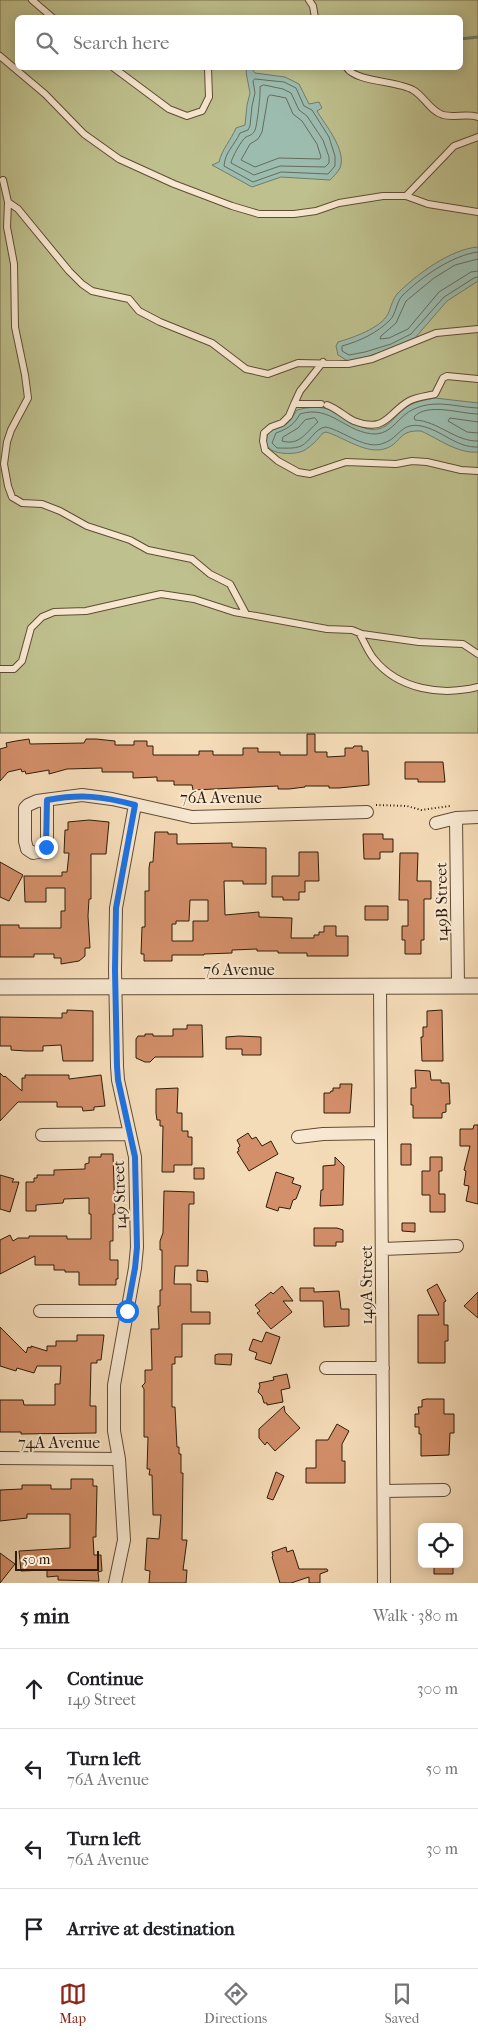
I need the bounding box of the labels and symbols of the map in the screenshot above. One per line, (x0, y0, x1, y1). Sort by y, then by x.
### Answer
street label: 76A Avenue (180, 788, 262, 807)
route end (35, 836, 58, 859)
street label: 149B Street (431, 862, 452, 942)
street label: 76 Avenue (203, 960, 275, 979)
street label: 149 Street (109, 1160, 130, 1230)
street label: 149A Street (357, 1245, 376, 1325)
route start (116, 1300, 139, 1323)
street label: 74A Avenue (18, 1433, 100, 1452)
scale bar (15, 1548, 99, 1571)

